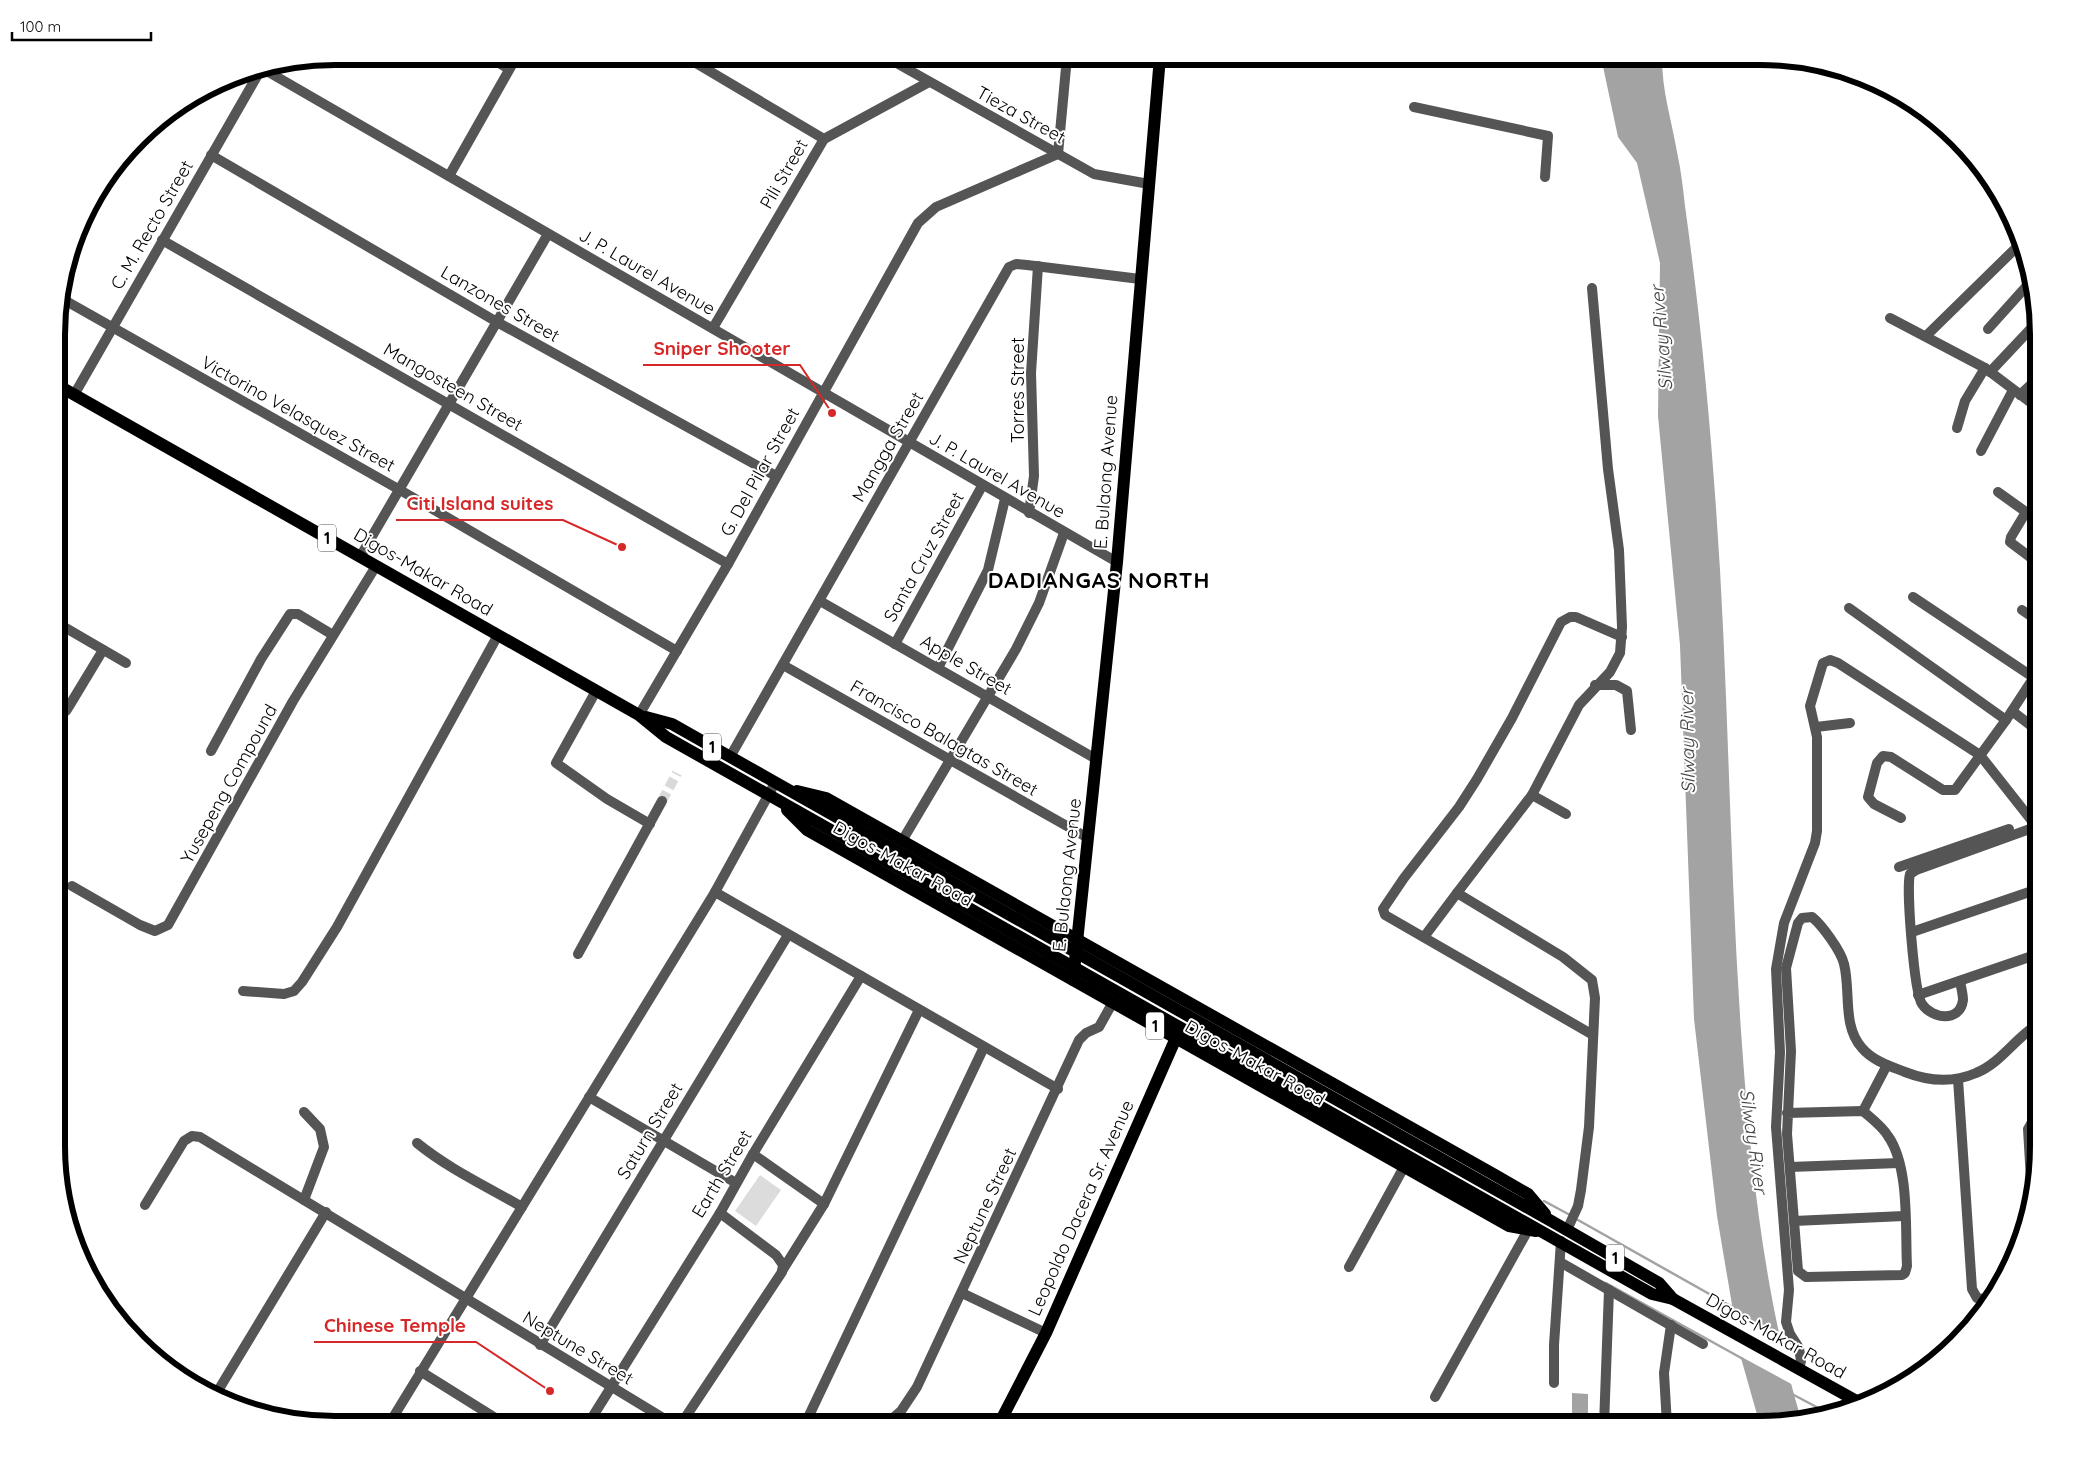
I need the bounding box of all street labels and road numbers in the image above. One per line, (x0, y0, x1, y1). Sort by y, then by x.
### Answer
street label: Tieza Street (973, 81, 1070, 149)
street label: Pili Street (754, 135, 813, 213)
street label: C. M. Recto Street (105, 156, 198, 293)
street label: J. P. Laurel Avenue (575, 223, 719, 320)
street label: Lanzones Street (437, 260, 564, 347)
street label: Mangosteen Street (379, 337, 527, 436)
street label: Torres Street (1006, 337, 1029, 443)
street label: Victorino Velasquez Street (197, 351, 399, 477)
street label: Mangga Street (847, 387, 928, 506)
street label: E. Bulaong Avenue (1089, 394, 1122, 550)
street label: G. Del Pilar Street (715, 403, 804, 540)
street label: J. P. Laurel Avenue (925, 426, 1069, 523)
street label: Santa Cruz Street (878, 488, 969, 626)
street label: Digos-Makar Road (350, 522, 497, 621)
road number: 1 (318, 524, 336, 552)
street label: Apple Street (916, 629, 1016, 700)
street label: Francisco Balagtas Street (846, 674, 1042, 801)
street label: Yusepeng Compound (175, 700, 282, 867)
road number: 1 (703, 734, 721, 760)
street label: E. Bulaong Avenue (1047, 797, 1086, 953)
street label: Digos-Makar Road (829, 816, 977, 912)
road number: 1 (1146, 1012, 1164, 1040)
street label: Digos-Makar Road (1181, 1015, 1329, 1111)
street label: Saturn Street (612, 1078, 687, 1183)
street label: Leopoldo Dacera Sr. Avenue (1022, 1096, 1139, 1319)
street label: Earth Street (686, 1126, 757, 1222)
street label: Neptune Street (948, 1144, 1021, 1267)
road number: 1 (1606, 1244, 1624, 1272)
street label: Digos-Makar Road (1702, 1288, 1850, 1384)
street label: Neptune Street (519, 1305, 638, 1390)

